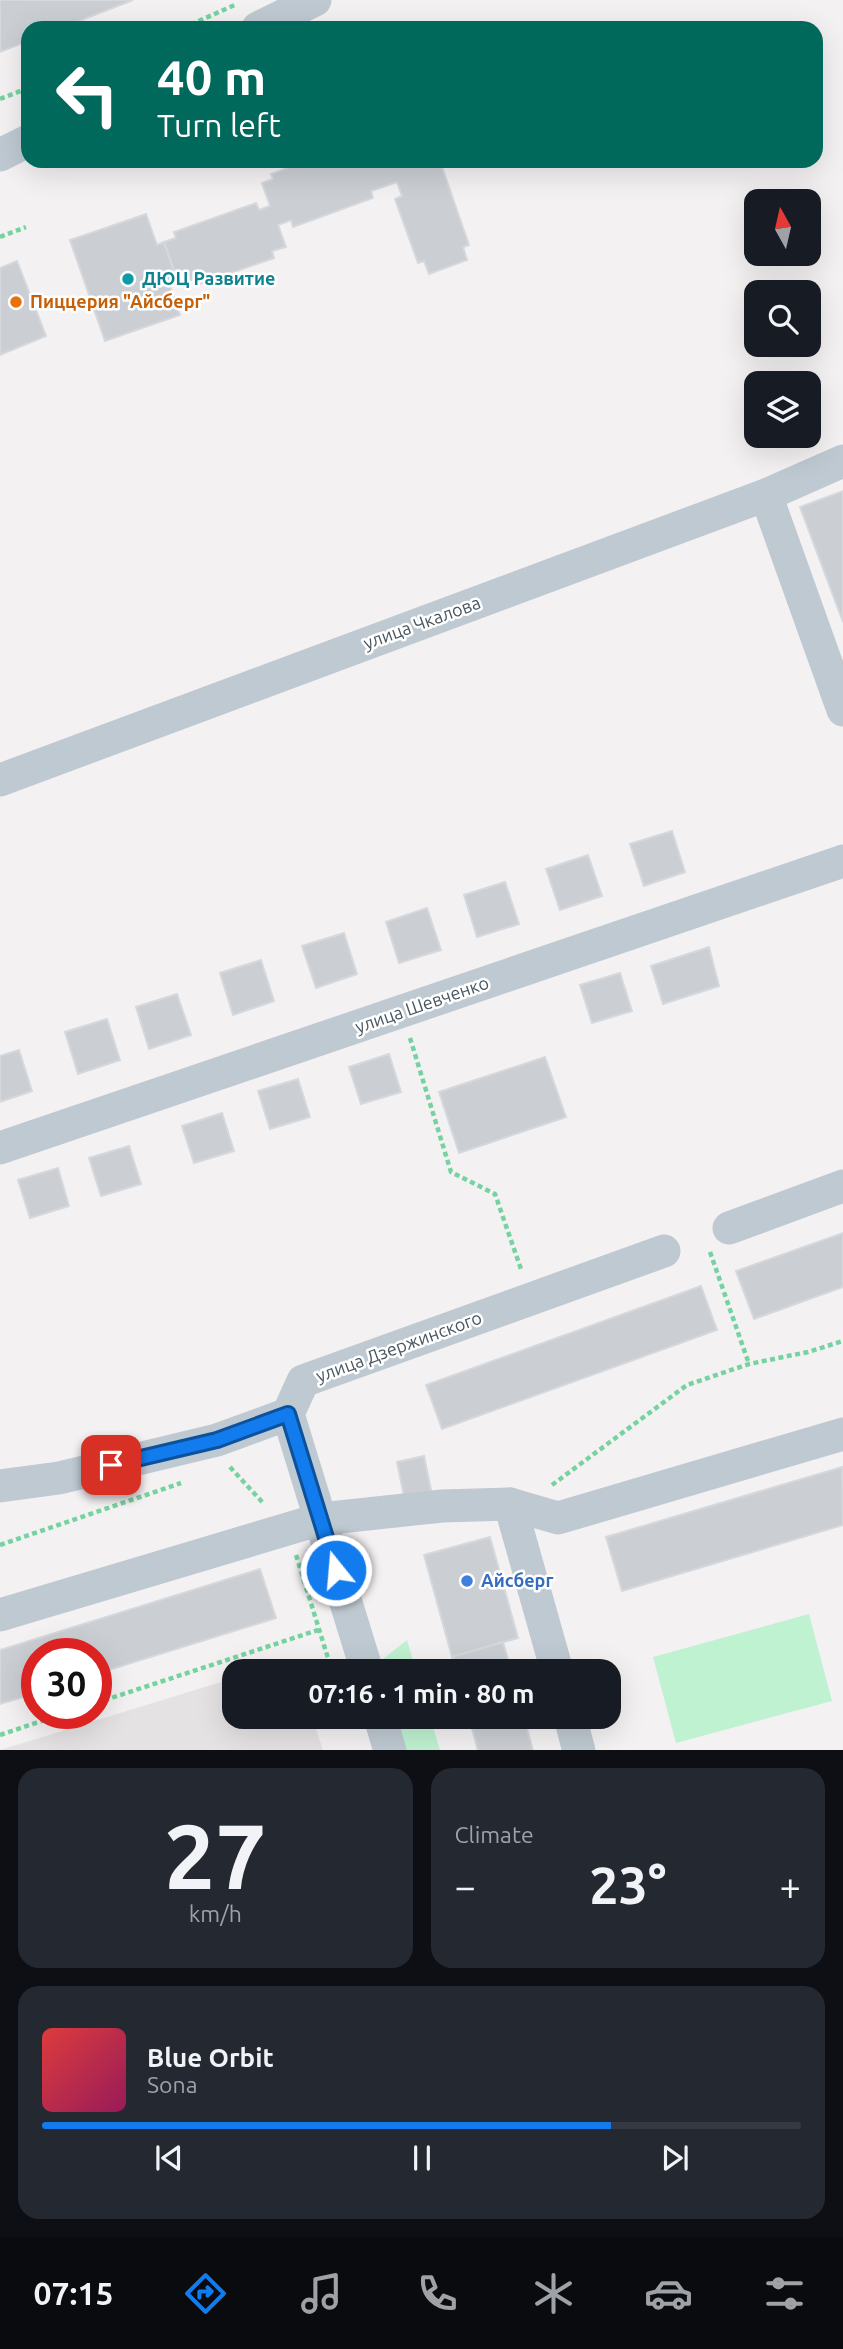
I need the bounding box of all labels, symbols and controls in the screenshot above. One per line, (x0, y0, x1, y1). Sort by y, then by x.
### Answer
icon: left (42, 49, 133, 140)
text: 40 m (157, 49, 266, 104)
text: Turn left (157, 107, 281, 143)
north arrow (744, 189, 821, 266)
map controls (744, 189, 821, 448)
place label: ДЮЦ Развитие (142, 268, 275, 288)
marker: ДЮЦ Развитие (120, 271, 136, 287)
button: search (744, 280, 821, 357)
place label: Пиццерия "Айсберг" (30, 291, 210, 311)
marker: Пиццерия "Айсберг" (8, 294, 24, 310)
button: layers (744, 371, 821, 448)
street label: улица Чкалова (360, 592, 483, 653)
street label: улица Шевченко (352, 972, 491, 1036)
street label: улица Дзержинского (313, 1307, 484, 1385)
pin (81, 1435, 141, 1495)
icon: arrive (92, 1446, 130, 1484)
position arrow (299, 1533, 373, 1607)
place label: Айсберг (481, 1570, 553, 1590)
marker: Айсберг (459, 1573, 475, 1589)
speed limit sign: 30 (21, 1638, 112, 1729)
text: 07:16 · 1 min · 80 m (308, 1679, 535, 1708)
text: 27 (164, 1804, 267, 1906)
text: Climate (455, 1822, 534, 1847)
text: 23° (589, 1856, 666, 1914)
text: − (455, 1865, 476, 1907)
text: + (780, 1865, 801, 1907)
text: km/h (189, 1901, 242, 1926)
text: Blue Orbit (147, 2043, 274, 2072)
text: Sona (147, 2072, 197, 2097)
icon: previous (150, 2139, 188, 2177)
icon: pause (403, 2139, 441, 2177)
icon: next (656, 2139, 694, 2177)
icon: directions (181, 2269, 230, 2318)
icon: music (297, 2269, 346, 2318)
icon: phone (413, 2269, 462, 2318)
icon: climate (529, 2269, 578, 2318)
icon: car (644, 2269, 693, 2318)
icon: filters (760, 2269, 809, 2318)
text: 07:15 (33, 2275, 114, 2311)

